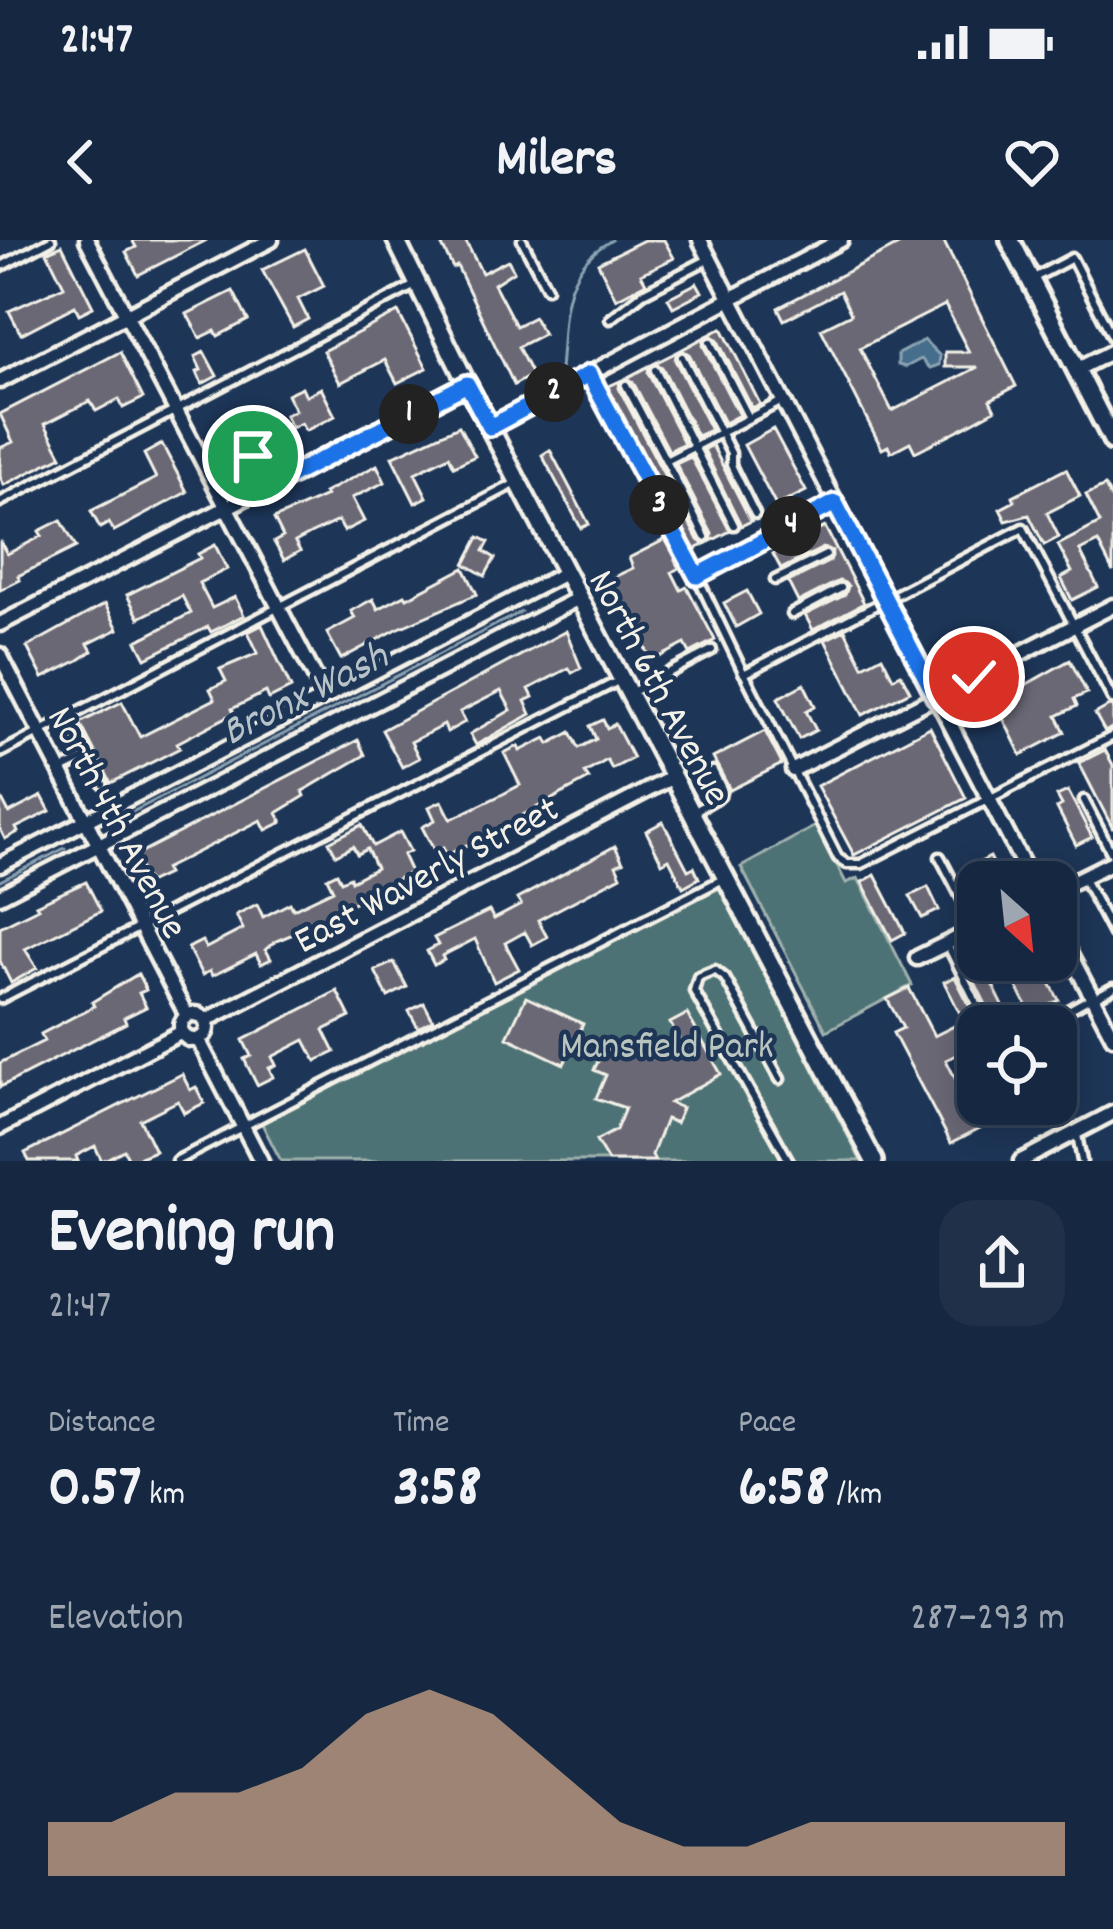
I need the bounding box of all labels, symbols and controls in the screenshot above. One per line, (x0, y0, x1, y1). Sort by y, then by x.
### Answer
text: 21:47 (60, 10, 133, 74)
text: Milers (496, 124, 617, 201)
icon: back (48, 129, 114, 195)
icon: heart (999, 129, 1065, 195)
pin: 2 (524, 362, 584, 422)
text: 2 (547, 368, 561, 415)
pin: 1 (379, 384, 439, 444)
text: 1 (405, 390, 413, 437)
pin (202, 405, 304, 507)
icon: arrive (220, 423, 286, 489)
pin: 3 (629, 475, 689, 535)
text: 3 (652, 481, 666, 528)
pin: 4 (761, 496, 821, 556)
text: 4 (784, 502, 798, 549)
street label: North 6th Avenue (571, 562, 741, 816)
pin (923, 626, 1025, 728)
water label: Bronx Wash (213, 629, 401, 765)
icon: check (941, 644, 1007, 710)
street label: North 4th Avenue (30, 698, 199, 950)
street label: East Waverly Street (286, 785, 570, 971)
north arrow (957, 861, 1077, 981)
map controls (957, 861, 1077, 1125)
button: locate (957, 1005, 1077, 1125)
park label: Mansfield Park (560, 1022, 774, 1077)
text: Evening run (48, 1189, 335, 1283)
button: share (939, 1200, 1065, 1326)
text: 21:47 (48, 1281, 111, 1336)
text: Distance (48, 1401, 156, 1448)
text: Time (393, 1401, 449, 1448)
text: Pace (738, 1401, 796, 1448)
text: 0.57 (48, 1448, 141, 1534)
text: 3:58 (393, 1448, 481, 1534)
text: 6:58 (738, 1448, 829, 1534)
text: km (141, 1473, 185, 1520)
text: /km (829, 1473, 882, 1520)
text: Elevation (48, 1593, 184, 1648)
text: 287–293 m (910, 1593, 1065, 1648)

